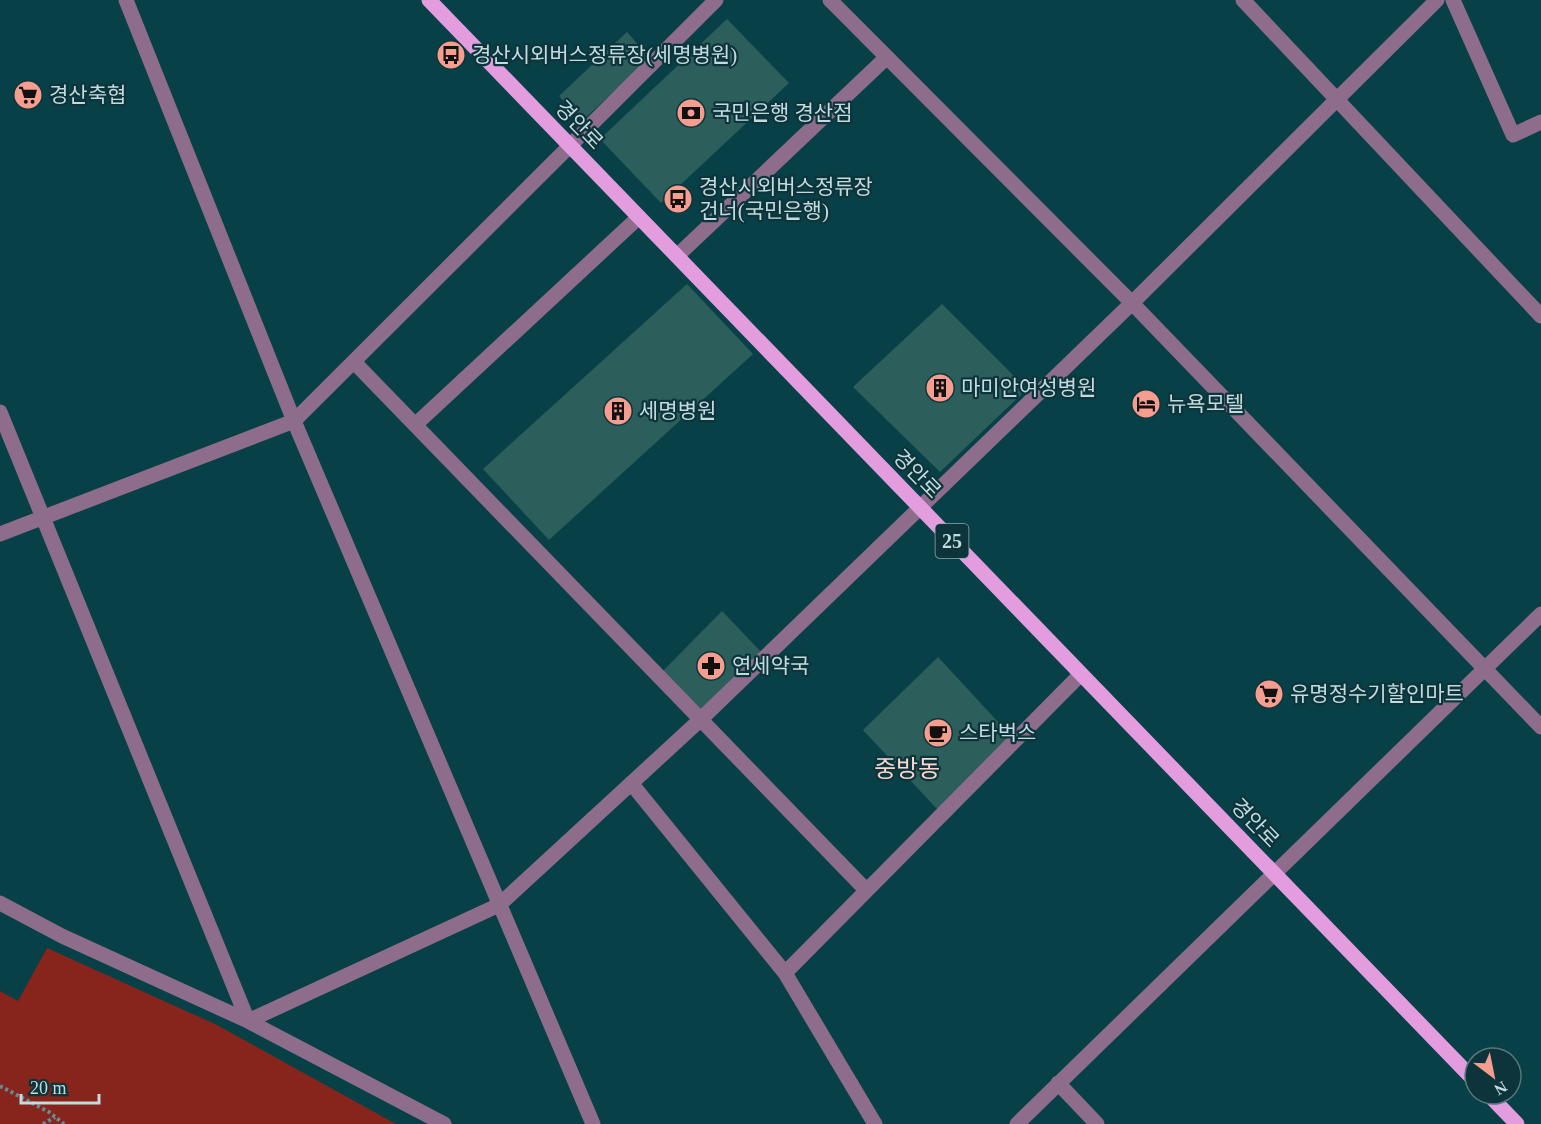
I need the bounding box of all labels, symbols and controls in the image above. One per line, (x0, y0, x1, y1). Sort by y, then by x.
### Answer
bus stop icon: 경산시외버스정류장(세명병원) (435, 39, 467, 71)
place label: 경산시외버스정류장(세명병원) (472, 43, 737, 67)
supermarket icon: 경산축협 (12, 79, 44, 111)
place label: 경산축협 (49, 83, 126, 107)
street label: 경안로 (550, 96, 608, 154)
bank icon: 국민은행 경산점 (675, 97, 707, 129)
place label: 국민은행 경산점 (712, 101, 853, 125)
place label: 경산시외버스정류장 건너(국민은행) (699, 175, 873, 223)
bus stop icon: 경산시외버스정류장 건너(국민은행) (662, 183, 694, 215)
building icon: 마미안여성병원 (924, 372, 956, 404)
place label: 마미안여성병원 (961, 376, 1096, 400)
hotel icon: 뉴욕모텔 (1130, 388, 1162, 420)
place label: 뉴욕모텔 (1167, 392, 1244, 416)
building icon: 세명병원 (602, 395, 634, 427)
place label: 세명병원 (639, 399, 716, 423)
street label: 경안로 (888, 445, 946, 503)
road number: 25 (936, 524, 968, 558)
pharmacy icon: 연세약국 (695, 650, 727, 682)
place label: 연세약국 (732, 654, 809, 678)
supermarket icon: 유명정수기할인마트 (1253, 678, 1285, 710)
place label: 유명정수기할인마트 (1290, 682, 1464, 706)
cafe icon: 스타벅스 (922, 717, 954, 749)
place label: 스타벅스 (959, 721, 1036, 745)
district label: 중방동 (874, 756, 940, 782)
street label: 경안로 (1226, 794, 1284, 852)
north arrow (1463, 1046, 1523, 1106)
scale bar (21, 1067, 99, 1105)
text: 20 m (30, 1078, 67, 1098)
text: N (1491, 1078, 1510, 1099)

